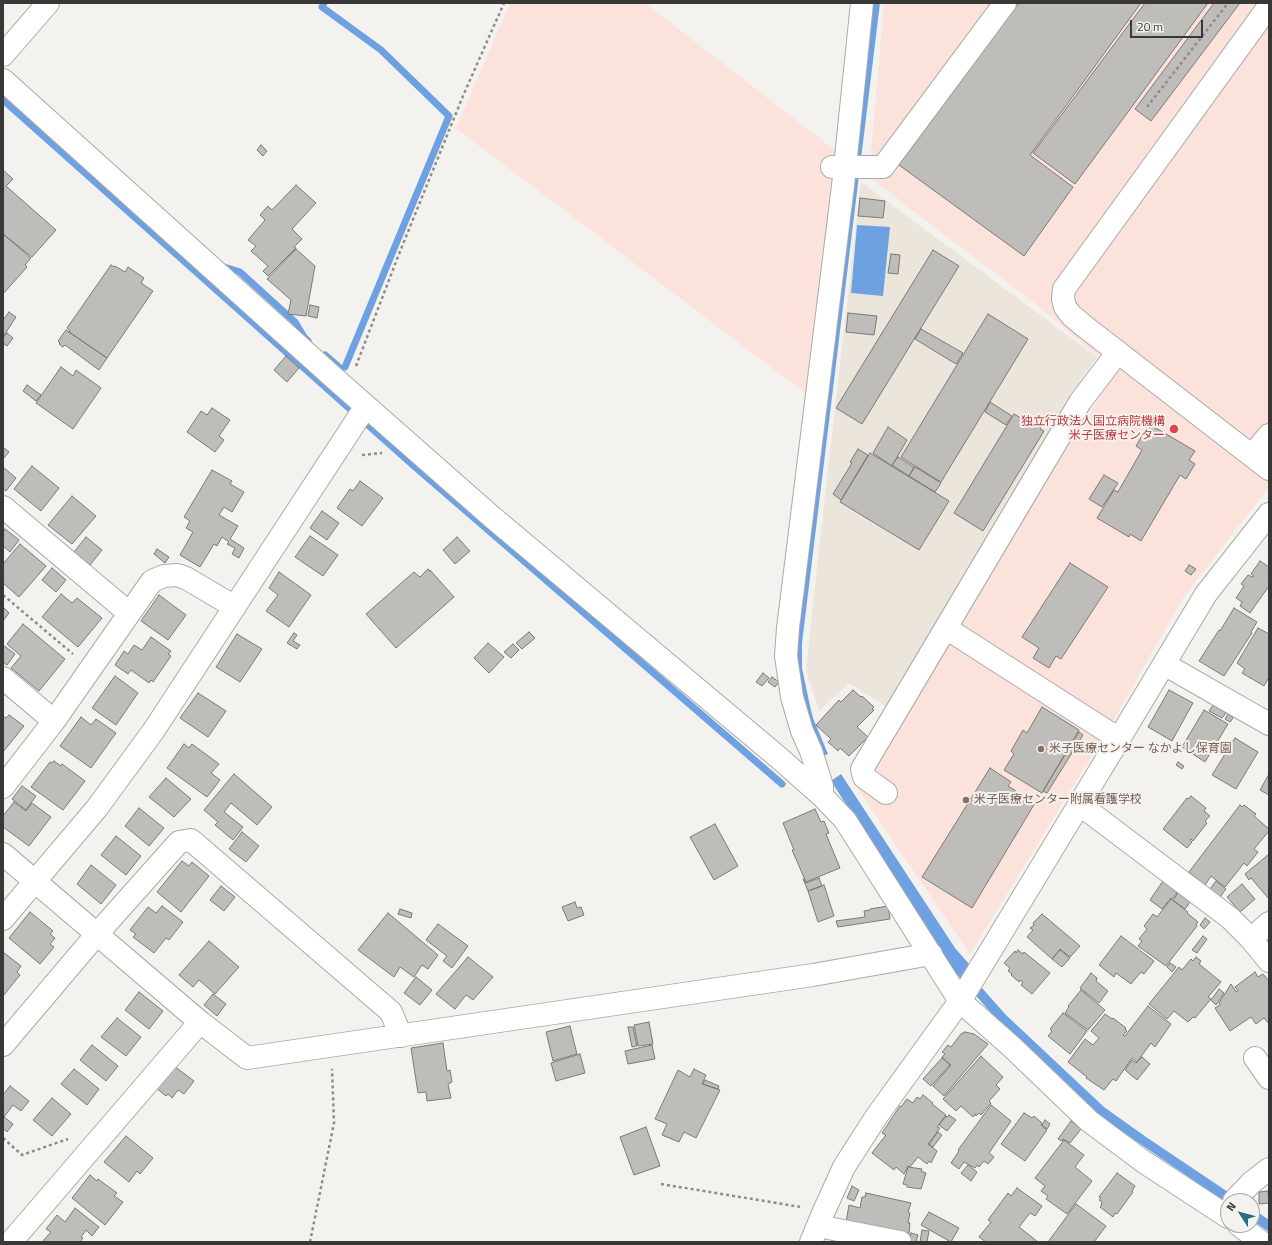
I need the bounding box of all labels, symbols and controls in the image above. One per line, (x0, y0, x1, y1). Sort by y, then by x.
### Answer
scale bar (1132, 12, 1205, 38)
text: 20 m (1137, 17, 1163, 36)
place label: 独立行政法人国立病院機構 米子医療センター (1021, 415, 1165, 443)
marker: 独立行政法人国立病院機構 米子医療センター (1168, 423, 1180, 435)
place label: 米子医療センター なかよし保育園 (1049, 742, 1232, 756)
marker: 米子医療センター なかよし保育園 (1036, 744, 1046, 754)
place label: 米子医療センター附属看護学校 (974, 793, 1142, 807)
marker: 米子医療センター附属看護学校 (961, 795, 971, 805)
north arrow (1220, 1193, 1260, 1233)
text: N (1222, 1199, 1240, 1214)

